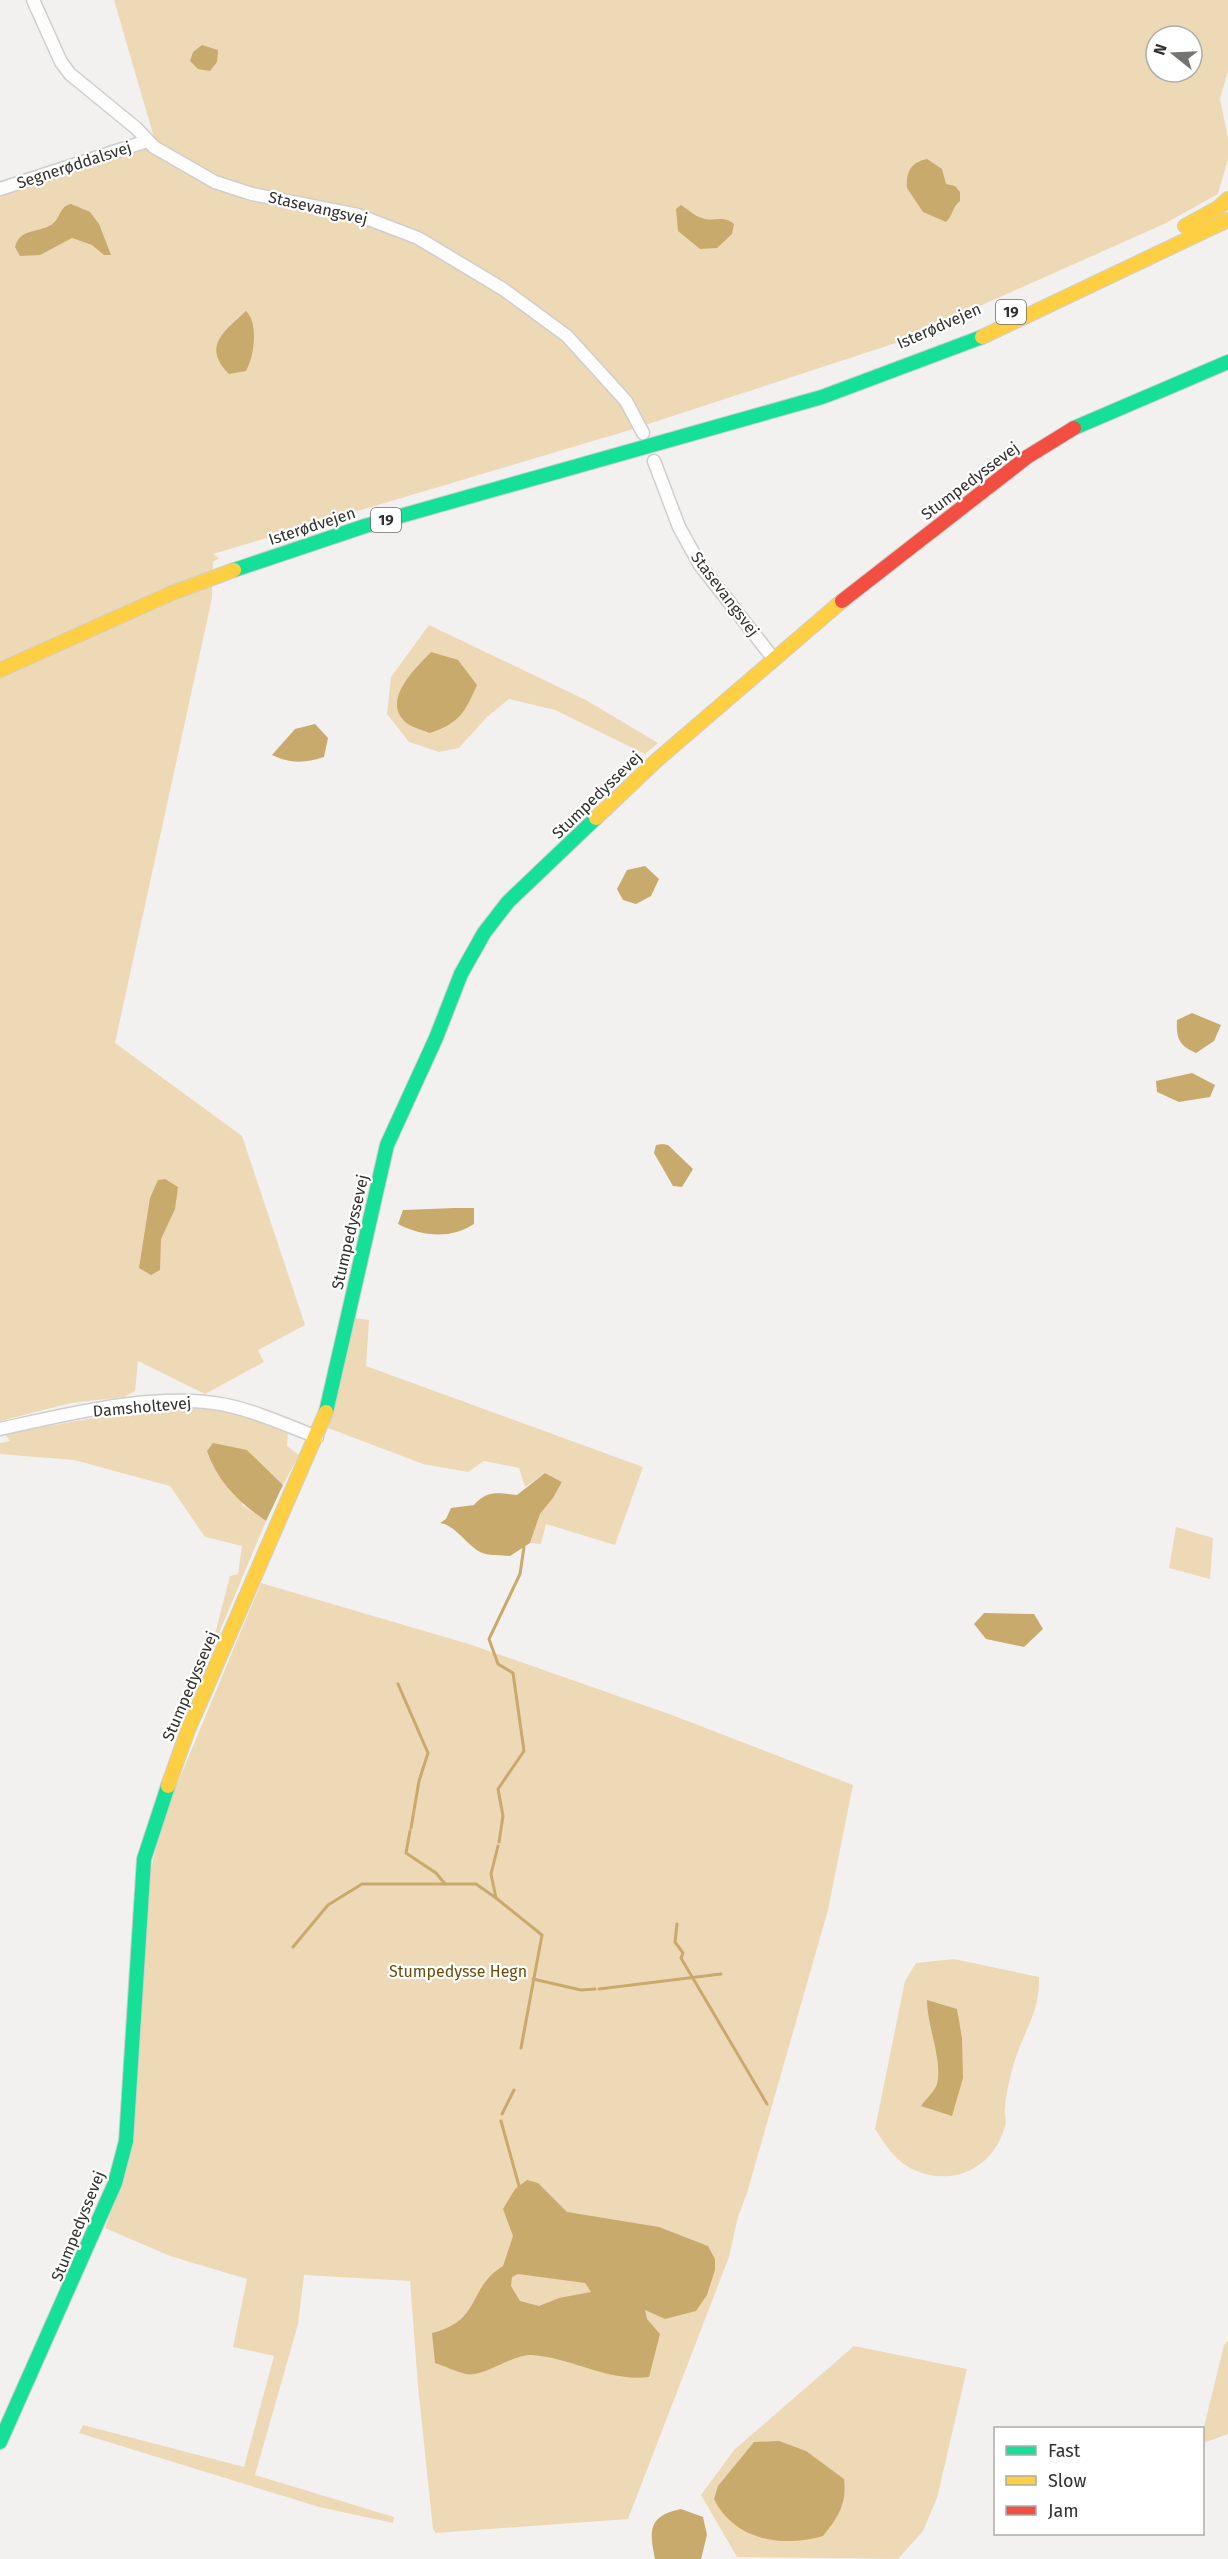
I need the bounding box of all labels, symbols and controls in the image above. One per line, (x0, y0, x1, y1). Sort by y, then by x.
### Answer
north arrow (1144, 24, 1204, 84)
text: N (1150, 42, 1171, 57)
street label: Segnerøddalsvej (14, 138, 134, 192)
street label: Stasevangsvej (267, 187, 369, 229)
street label: Isterødvejen (894, 299, 984, 353)
road number: 19 (996, 300, 1026, 324)
street label: Stumpedyssevej (917, 438, 1023, 524)
street label: Isterødvejen (266, 503, 358, 549)
road number: 19 (371, 508, 401, 532)
street label: Stasevangsvej (687, 548, 763, 640)
street label: Stumpedyssevej (548, 747, 646, 843)
street label: Stumpedyssevej (328, 1173, 372, 1291)
street label: Damsholtevej (92, 1393, 192, 1421)
street label: Stumpedyssevej (158, 1628, 222, 1744)
park label: Stumpedysse Hegn (389, 1962, 527, 1981)
street label: Stumpedyssevej (47, 2168, 109, 2284)
legend (994, 2427, 1204, 2535)
text: Fast (1048, 2440, 1081, 2462)
text: Slow (1048, 2470, 1087, 2492)
text: Jam (1048, 2500, 1079, 2522)

